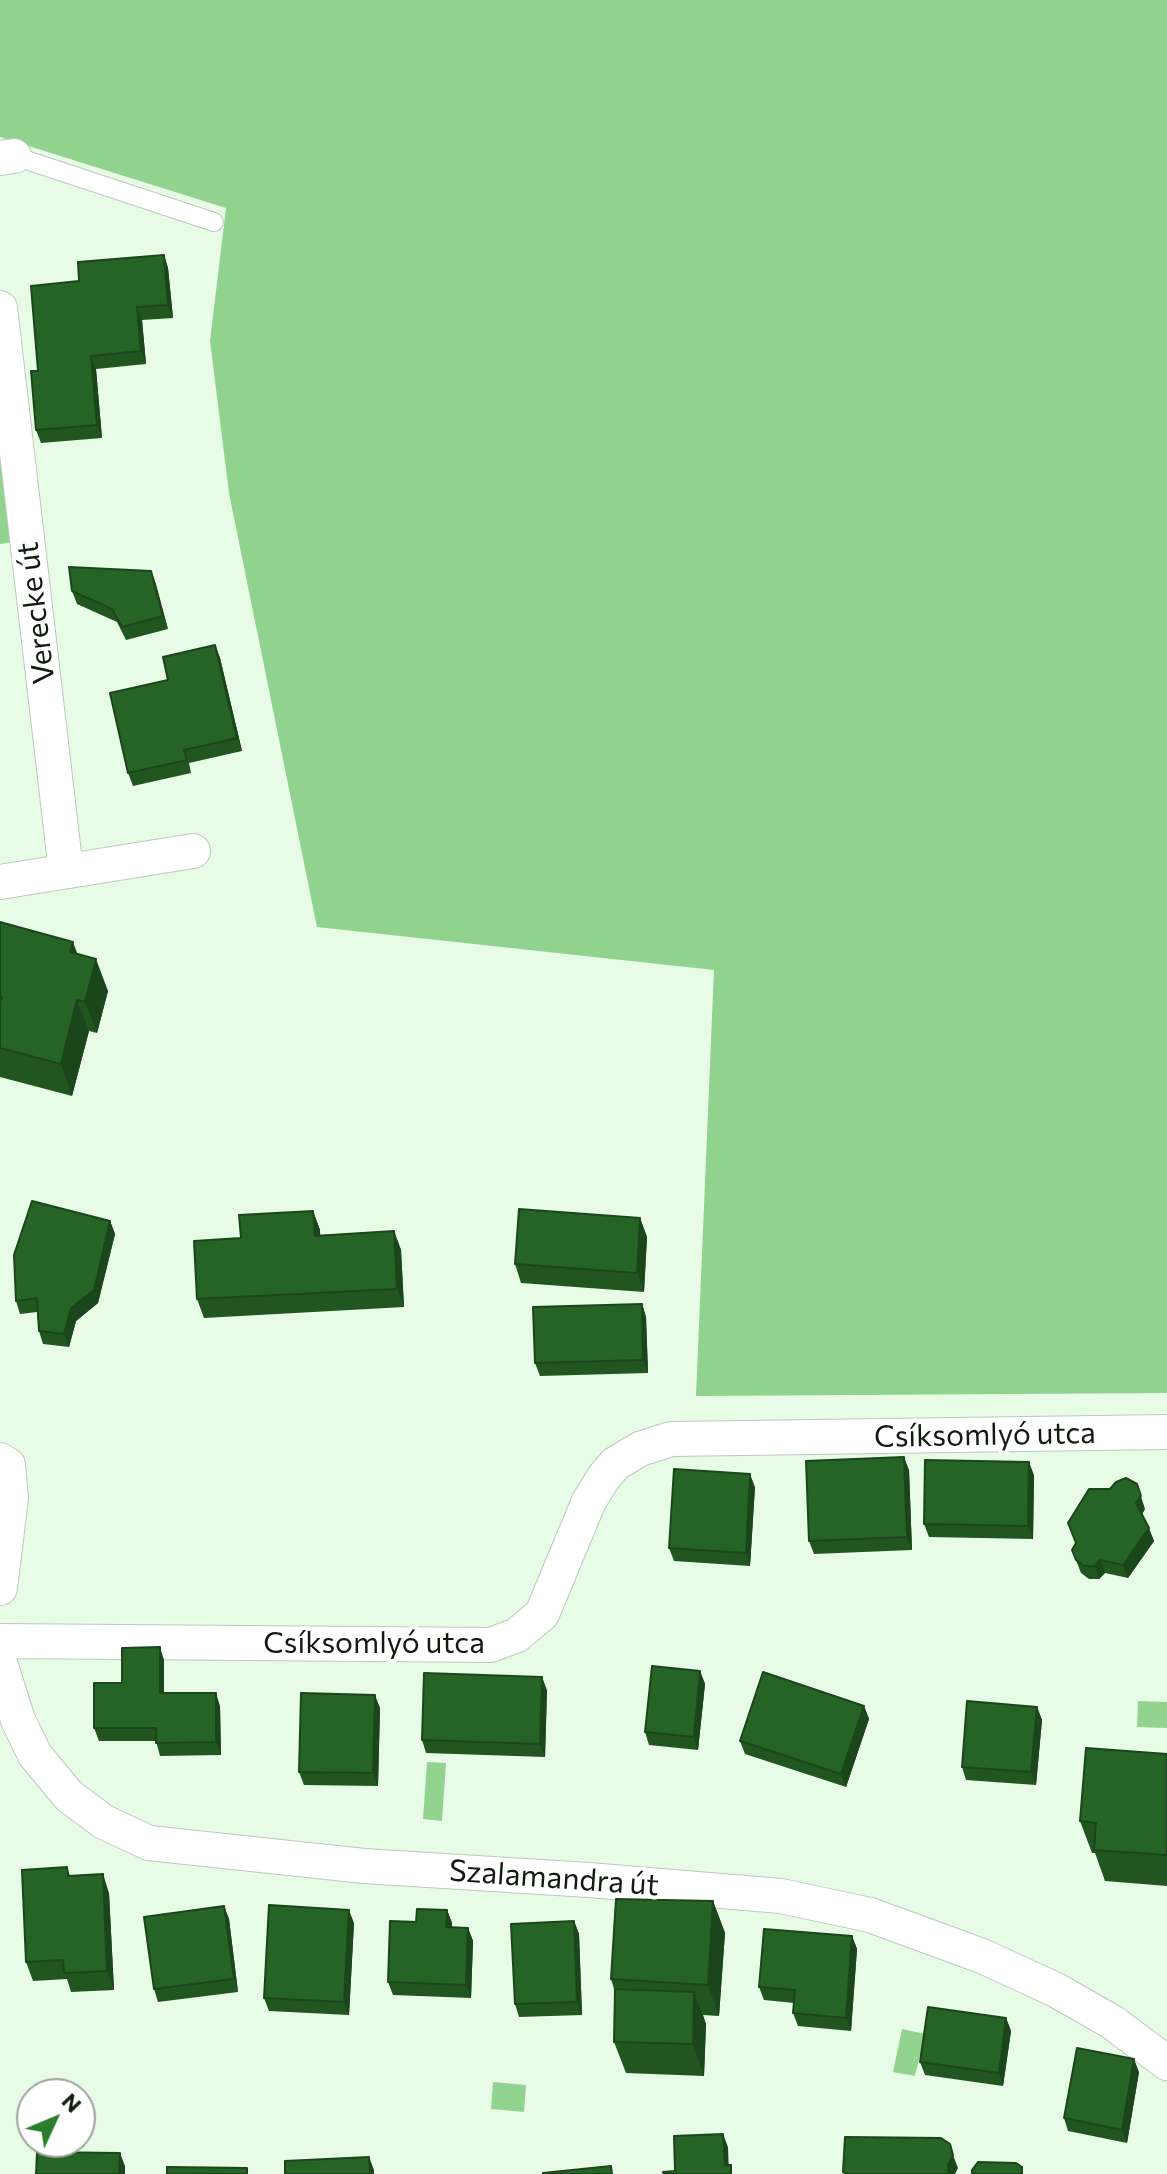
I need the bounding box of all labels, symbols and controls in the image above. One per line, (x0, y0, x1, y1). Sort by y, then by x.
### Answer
street label: Verecke út (9, 540, 63, 686)
street label: Csíksomlyó utca (874, 1415, 1096, 1455)
street label: Csíksomlyó utca (263, 1625, 485, 1661)
street label: Szalamandra út (448, 1853, 660, 1903)
north arrow (16, 2078, 96, 2158)
text: N (57, 2087, 88, 2118)

